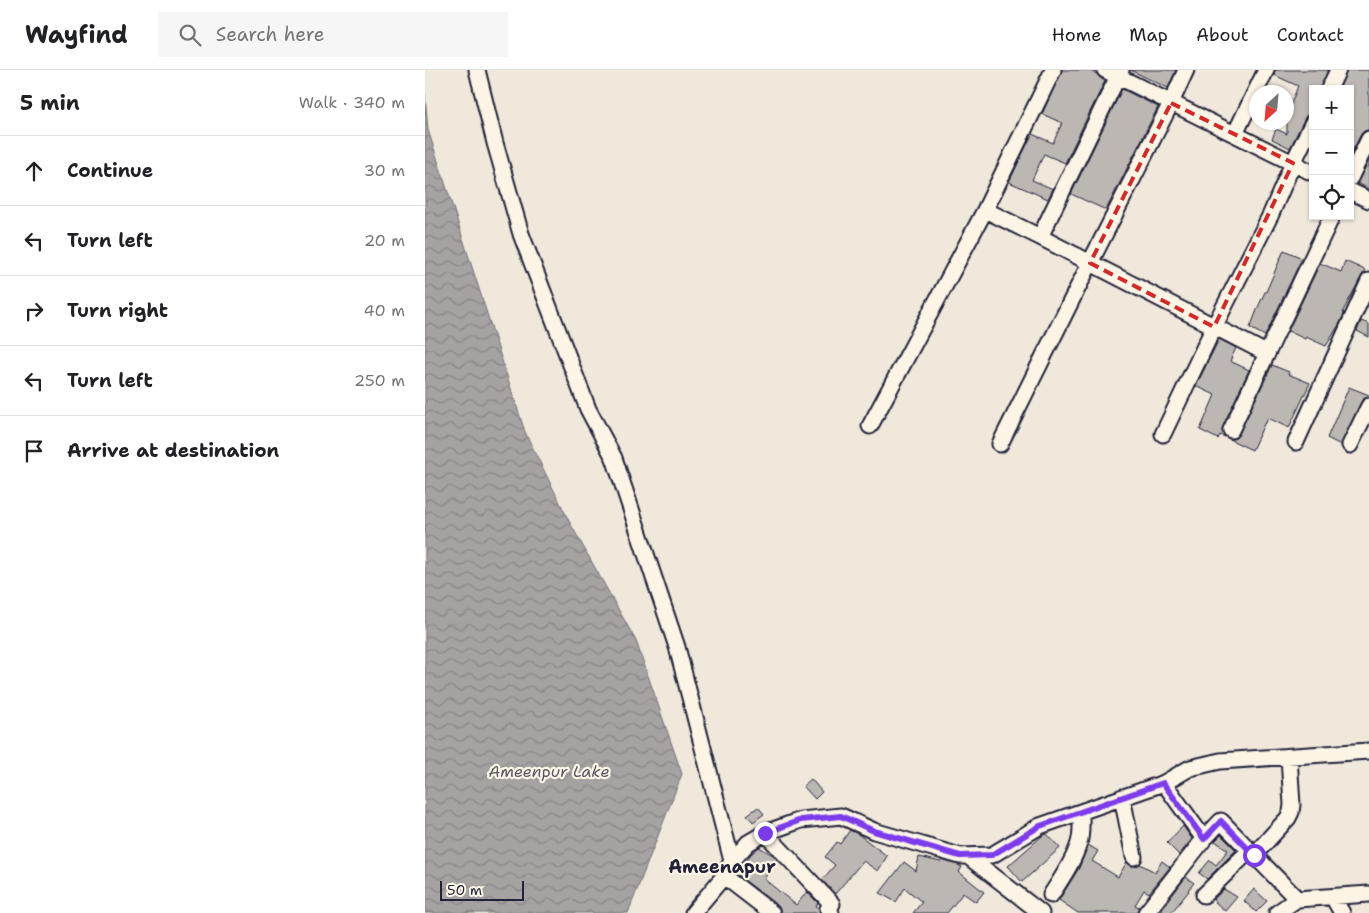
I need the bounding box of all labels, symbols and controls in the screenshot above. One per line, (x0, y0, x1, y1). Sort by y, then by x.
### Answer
search box (158, 12, 508, 57)
text: Wayfind (25, 19, 128, 51)
icon: search (176, 21, 204, 49)
text: Search here (216, 22, 324, 47)
text: Home (1052, 23, 1101, 47)
text: Map (1129, 23, 1168, 47)
text: About (1196, 23, 1249, 47)
text: Contact (1277, 23, 1344, 47)
north arrow (1249, 85, 1294, 130)
map controls (1309, 85, 1354, 220)
button: + (1309, 85, 1354, 130)
text: 5 min (20, 89, 80, 117)
text: Walk · 340 m (299, 92, 405, 113)
button: − (1309, 130, 1354, 175)
icon: ahead (20, 157, 48, 185)
text: Continue (67, 158, 153, 183)
text: 30 m (364, 160, 405, 181)
button: locate (1309, 175, 1354, 220)
icon: left (20, 227, 48, 255)
text: Turn left (67, 228, 153, 253)
text: 20 m (364, 230, 405, 251)
icon: right (20, 297, 48, 325)
text: Turn right (67, 298, 168, 323)
text: 40 m (363, 300, 405, 321)
icon: left (20, 367, 48, 395)
text: Turn left (67, 368, 153, 393)
text: 250 m (354, 370, 405, 391)
icon: arrive (20, 437, 48, 465)
text: Arrive at destination (67, 438, 279, 463)
water label: Ameenpur Lake (489, 761, 609, 782)
route end (754, 822, 777, 845)
route start (1243, 844, 1266, 867)
district label: Ameenapur (668, 855, 776, 879)
scale bar (440, 878, 524, 901)
text: 50 m (447, 881, 482, 899)

